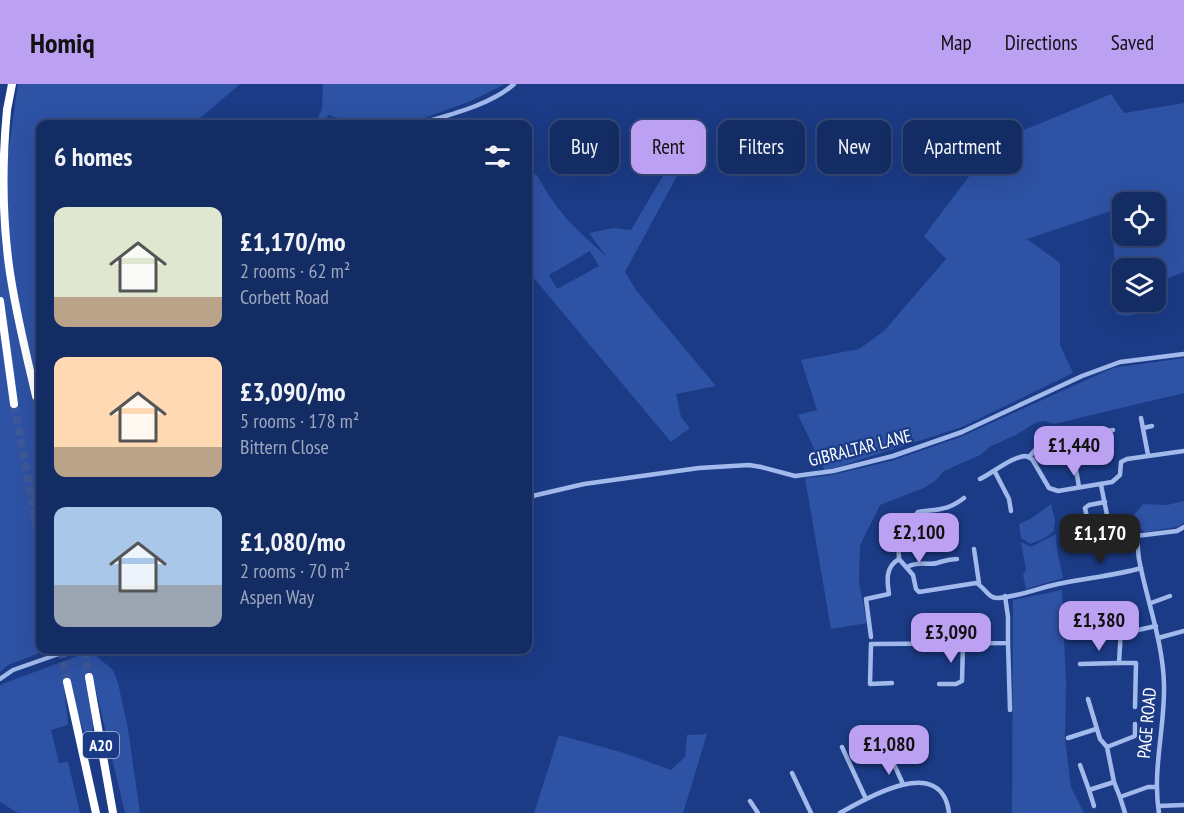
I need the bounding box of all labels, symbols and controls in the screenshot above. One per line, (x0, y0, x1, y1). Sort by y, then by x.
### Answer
text: Homiq (30, 24, 95, 61)
text: Map (941, 29, 972, 56)
text: Directions (1005, 29, 1078, 56)
text: Saved (1111, 29, 1154, 56)
chip: Buy (550, 120, 619, 174)
chip: Rent (631, 120, 706, 174)
chip: Filters (718, 120, 805, 174)
chip: New (817, 120, 891, 174)
chip: Apartment (903, 120, 1022, 174)
text: 6 homes (54, 140, 132, 173)
icon: filters (481, 140, 514, 173)
map controls (1112, 192, 1166, 312)
button: locate (1112, 192, 1166, 246)
text: £1,170/mo (240, 225, 346, 258)
icon: home (102, 231, 174, 303)
text: 2 rooms · 62 m² (240, 258, 350, 284)
button: layers (1112, 258, 1166, 312)
text: Corbett Road (240, 284, 329, 310)
text: £3,090/mo (240, 375, 346, 408)
icon: home (102, 381, 174, 453)
text: 5 rooms · 178 m² (240, 408, 359, 434)
street label: GIBRALTAR LANE (806, 424, 914, 471)
pin: £1,440 (1025, 426, 1123, 477)
text: £1,440 (1048, 432, 1100, 458)
text: Bittern Close (240, 434, 329, 460)
pin: £2,100 (870, 513, 968, 564)
pin: £1,170 (1051, 514, 1149, 565)
text: £2,100 (893, 519, 945, 545)
text: £1,170 (1074, 520, 1126, 546)
text: £1,080/mo (240, 525, 346, 558)
icon: home (102, 531, 174, 603)
text: 2 rooms · 70 m² (240, 558, 350, 584)
text: Aspen Way (240, 584, 314, 610)
pin: £1,380 (1050, 601, 1148, 652)
text: £1,380 (1073, 607, 1125, 633)
pin: £3,090 (902, 613, 1000, 664)
text: £3,090 (925, 619, 977, 645)
street label: PAGE ROAD (1132, 686, 1161, 759)
pin: £1,080 (840, 725, 938, 776)
text: £1,080 (863, 731, 915, 757)
road number: A20 (83, 732, 119, 758)

